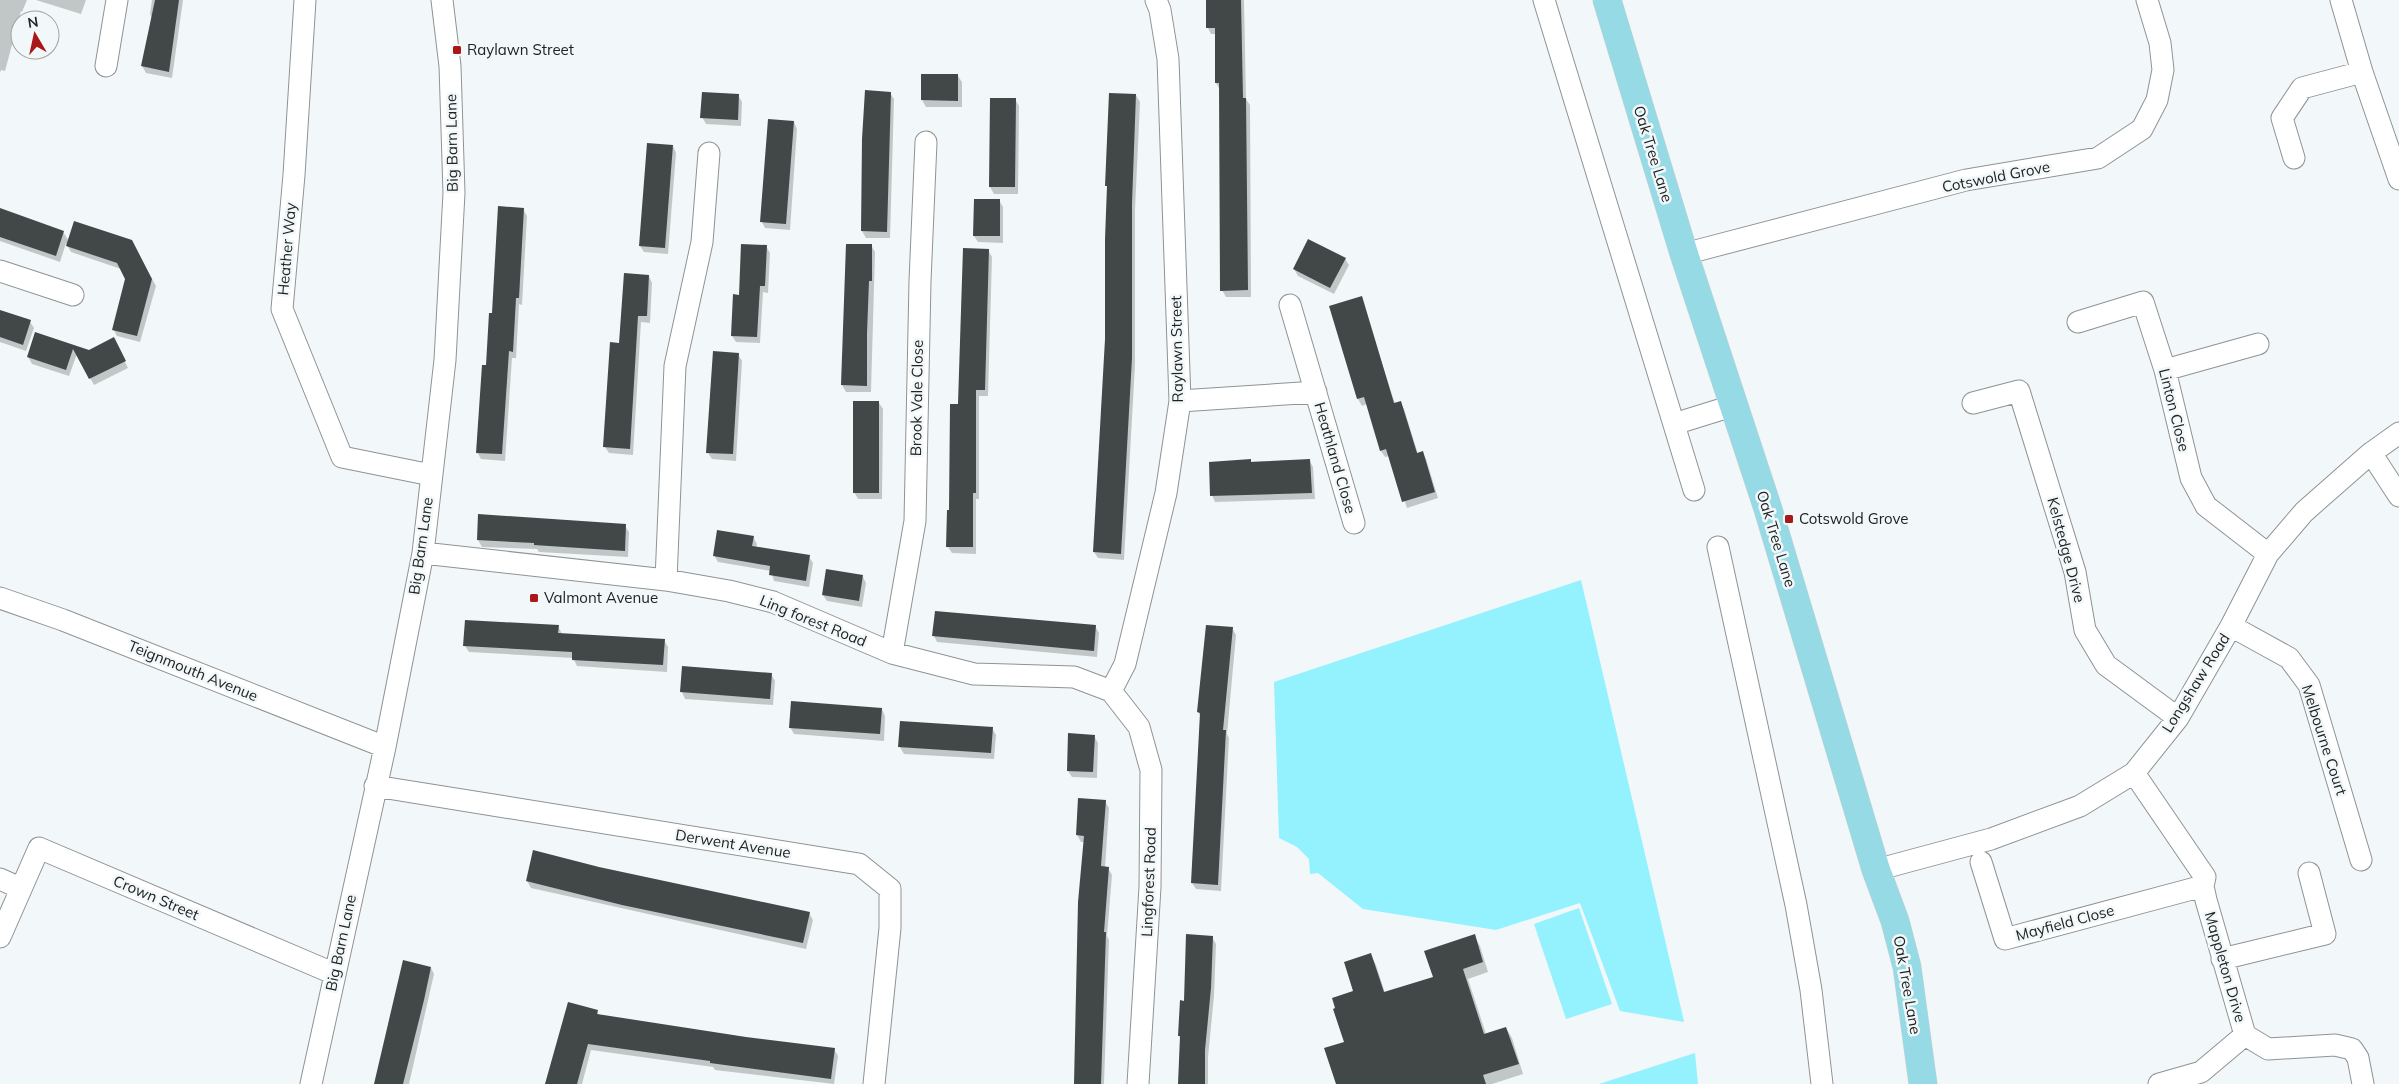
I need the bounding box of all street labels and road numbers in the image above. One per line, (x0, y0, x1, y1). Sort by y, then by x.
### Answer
street label: Big Barn Lane (441, 94, 462, 192)
street label: Oak Tree Lane (1630, 103, 1677, 204)
street label: Cotswold Grove (1940, 157, 2051, 196)
street label: Heather Way (273, 202, 300, 296)
street label: Raylawn Street (1166, 295, 1187, 403)
street label: Brook Vale Close (906, 340, 927, 456)
street label: Linton Close (2155, 366, 2194, 453)
street label: Heathland Close (1311, 400, 1360, 516)
street label: Oak Tree Lane (1753, 488, 1800, 589)
street label: Kelstedge Drive (2043, 495, 2090, 605)
street label: Big Barn Lane (404, 496, 437, 596)
street label: Ling forest Road (757, 590, 869, 651)
street label: Longshaw Road (2157, 630, 2234, 736)
street label: Teignmouth Avenue (126, 636, 261, 705)
street label: Melbourne Court (2298, 682, 2351, 798)
street label: Derwent Avenue (674, 825, 792, 862)
street label: Lingforest Road (1137, 827, 1160, 937)
street label: Crown Street (110, 871, 202, 924)
street label: Big Barn Lane (321, 893, 360, 993)
street label: Mayfield Close (2014, 900, 2116, 945)
street label: Mappleton Drive (2201, 909, 2250, 1024)
street label: Oak Tree Lane (1889, 934, 1926, 1036)

